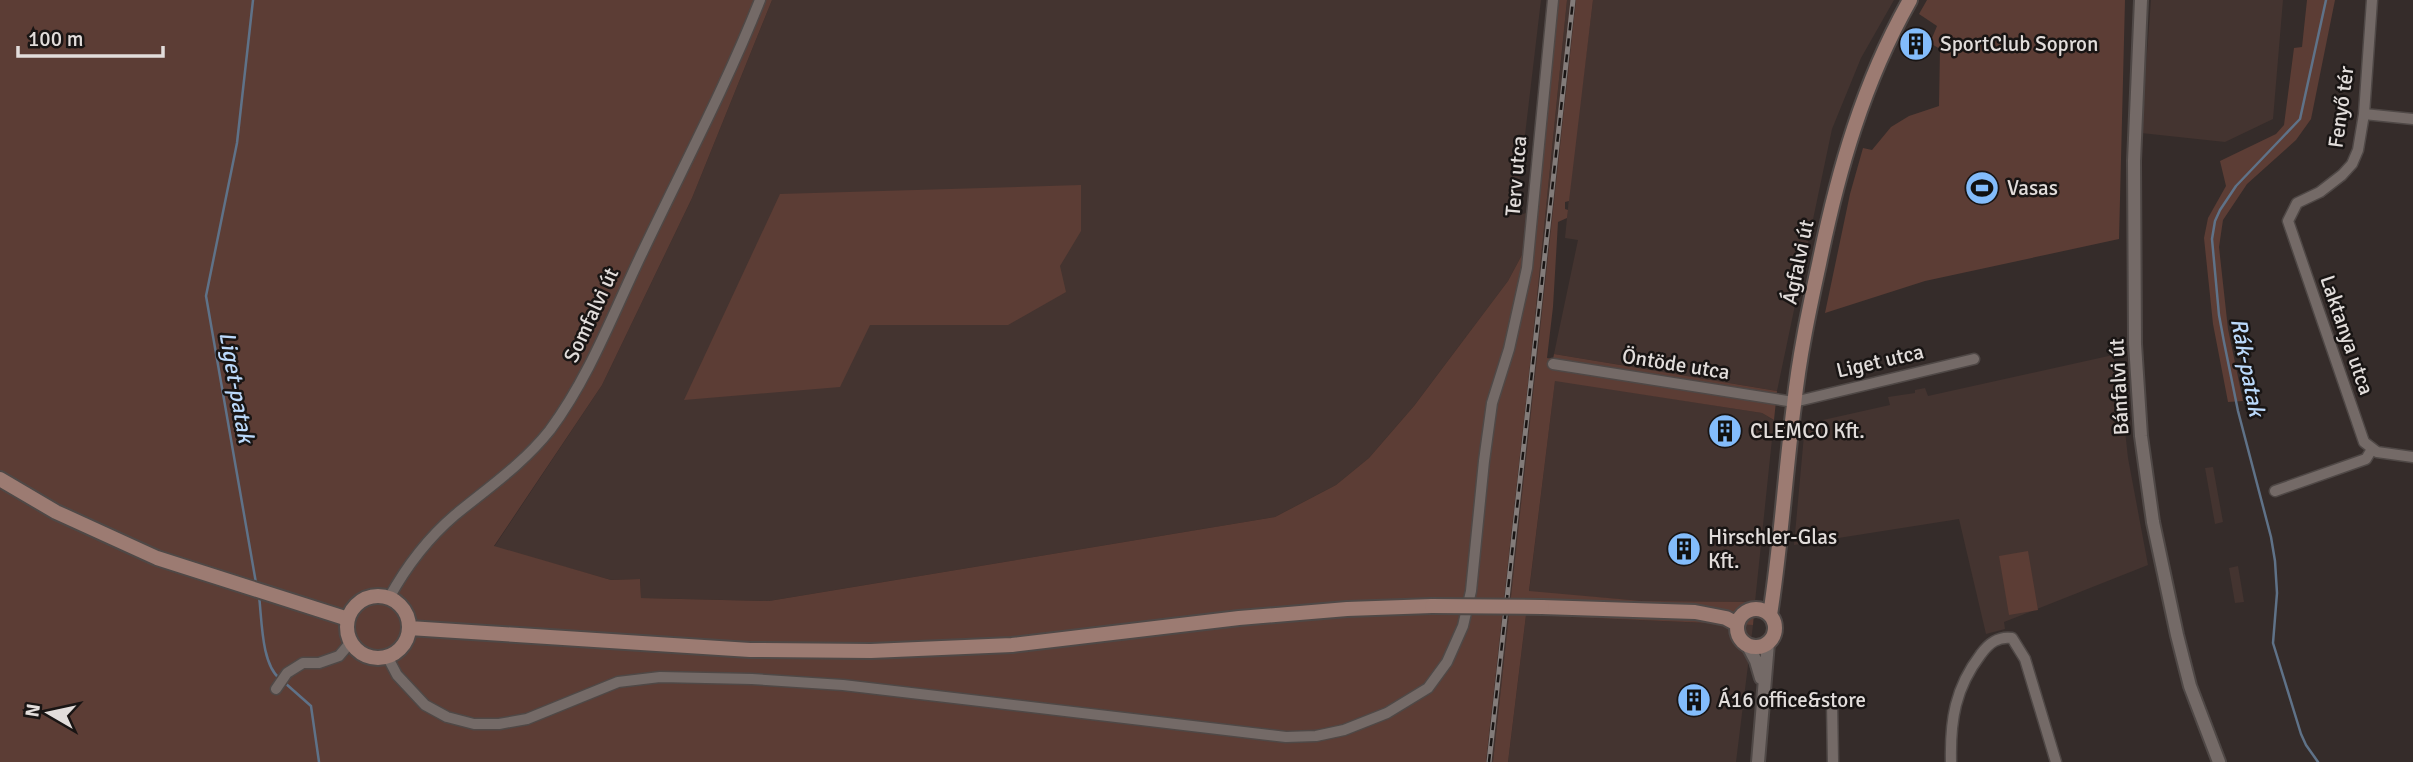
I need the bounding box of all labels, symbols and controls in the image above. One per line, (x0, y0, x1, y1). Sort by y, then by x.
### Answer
scale bar (18, 14, 163, 58)
building icon: SportClub Sopron (1897, 25, 1935, 63)
text: 100 m (28, 26, 83, 52)
place label: SportClub Sopron (1940, 31, 2098, 57)
street label: Fenyő tér (2322, 64, 2360, 150)
street label: Terv utca (1500, 135, 1532, 217)
sports icon: Vasas (1963, 169, 2001, 207)
place label: Vasas (2007, 175, 2058, 201)
street label: Ágfalvi út (1776, 217, 1820, 307)
street label: Somfalvi út (558, 264, 624, 366)
street label: Laktanya utca (2314, 272, 2380, 398)
water label: Rák-patak (2224, 316, 2272, 421)
water label: Liget-patak (212, 329, 261, 447)
street label: Liget utca (1834, 338, 1926, 384)
street label: Bánfalvi út (2103, 338, 2135, 436)
street label: Öntöde utca (1620, 343, 1732, 385)
building icon: CLEMCO Kft. (1706, 412, 1744, 450)
place label: CLEMCO Kft. (1750, 418, 1865, 444)
place label: Hirschler-Glas Kft. (1708, 524, 1837, 574)
building icon: Hirschler-Glas Kft. (1665, 530, 1703, 568)
north arrow (14, 678, 84, 748)
building icon: Á16 office&store (1675, 681, 1713, 719)
place label: Á16 office&store (1718, 687, 1866, 713)
text: N (20, 702, 46, 719)

